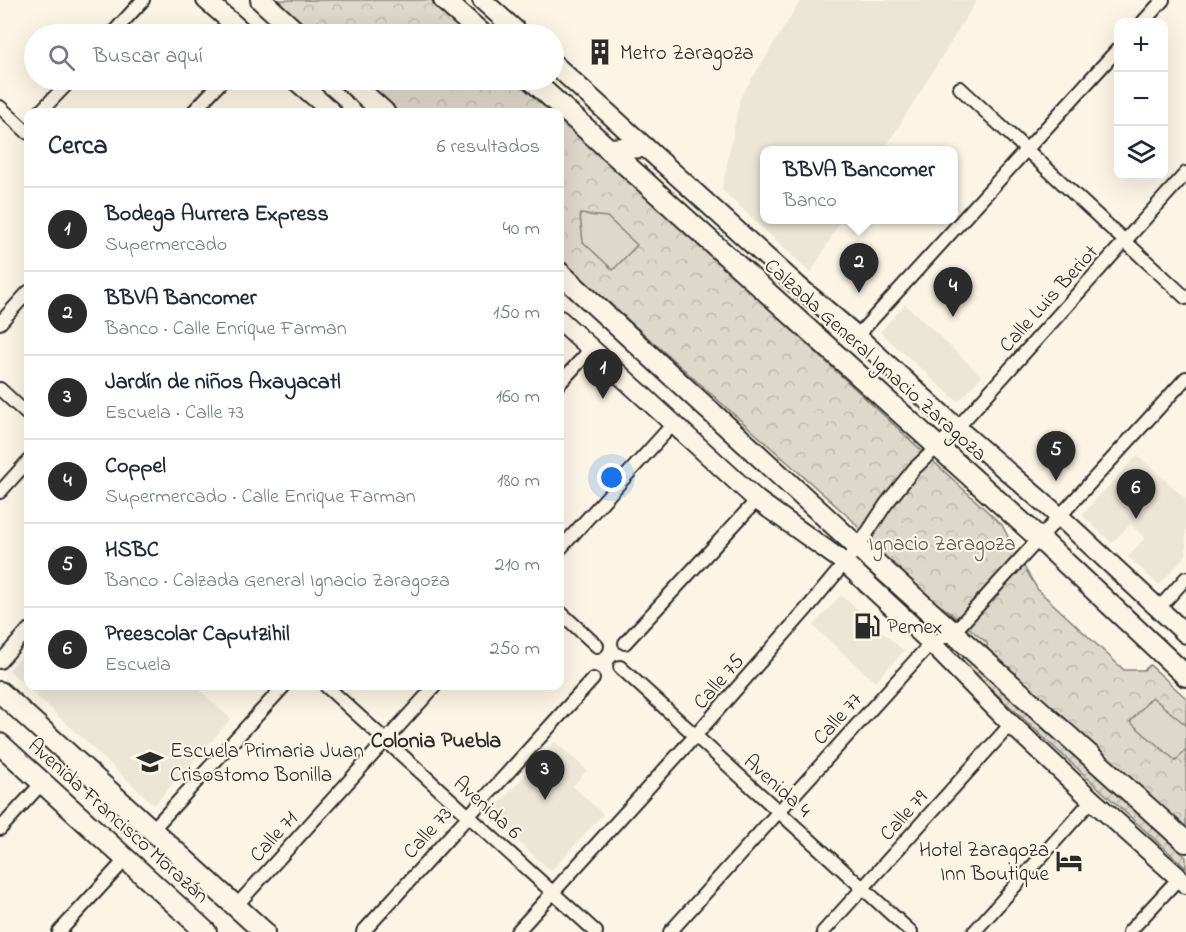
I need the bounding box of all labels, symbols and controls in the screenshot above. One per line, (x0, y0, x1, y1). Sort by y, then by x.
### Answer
map controls (1114, 18, 1168, 180)
button: + (1114, 18, 1168, 72)
search box (24, 24, 564, 90)
building icon: Metro Zaragoza (585, 37, 615, 67)
place label: Metro Zaragoza (620, 39, 754, 71)
icon: search (45, 41, 78, 74)
text: Buscar aquí (93, 41, 203, 73)
button: − (1114, 72, 1168, 126)
button: layers (1114, 126, 1168, 180)
text: Cerca (48, 128, 108, 166)
text: 6 resultados (437, 133, 540, 162)
popup (760, 146, 958, 224)
text: BBVA Bancomer (783, 155, 935, 187)
text: Banco (783, 187, 837, 216)
text: Bodega Aurrera Express (105, 199, 329, 231)
text: 1 (64, 215, 71, 244)
text: 40 m (503, 215, 540, 244)
text: Supermercado (105, 231, 227, 260)
street label: Calle Luis Beriot (993, 239, 1106, 360)
pin: 2 (840, 244, 878, 293)
street label: Calzada General Ignacio Zaragoza (755, 252, 993, 470)
pin: 4 (934, 268, 972, 317)
text: BBVA Bancomer (105, 283, 257, 315)
text: 2 (63, 299, 72, 328)
text: 150 m (493, 299, 540, 328)
text: Banco · Calle Enrique Farman (105, 315, 347, 344)
pin: 1 (584, 350, 622, 399)
text: Jardín de niños Axayacatl (105, 367, 341, 399)
text: 3 (63, 383, 72, 412)
text: 160 m (496, 383, 540, 412)
text: Escuela · Calle 73 (105, 399, 244, 428)
pin: 5 (1036, 432, 1076, 481)
text: Coppel (105, 451, 166, 483)
your location (597, 463, 626, 492)
text: 4 (63, 467, 72, 496)
text: 180 m (497, 467, 540, 496)
pin: 6 (1116, 470, 1156, 519)
text: Supermercado · Calle Enrique Farman (105, 483, 416, 512)
park label: Ignacio Zaragoza (869, 530, 1015, 562)
text: HSBC (105, 535, 159, 567)
text: 5 (62, 551, 73, 580)
text: 210 m (495, 551, 540, 580)
text: Banco · Calzada General Ignacio Zaragoza (105, 567, 450, 596)
fuel station icon: Pemex (852, 611, 882, 641)
place label: Pemex (887, 613, 942, 643)
text: Preescolar Caputzihil (105, 619, 290, 651)
text: 6 (63, 635, 72, 664)
text: 250 m (489, 635, 540, 664)
street label: Calle 75 (687, 648, 752, 717)
text: Escuela (105, 651, 171, 680)
street label: Calle 77 (807, 686, 871, 752)
district label: Colonia Puebla (371, 726, 501, 758)
street label: Avenida Francisco Morazán (21, 732, 215, 911)
place label: Escuela Primaria Juan Crisostomo Bonilla (170, 737, 364, 791)
school or university icon: Escuela Primaria Juan Crisostomo Bonilla (135, 747, 165, 777)
street label: Avenida 4 (736, 748, 818, 825)
pin: 3 (526, 750, 564, 800)
street label: Avenida 6 (446, 770, 527, 847)
street label: Calle 79 (873, 784, 936, 849)
street label: Calle 73 (397, 800, 460, 866)
street label: Calle 71 (243, 805, 306, 870)
place label: Hotel Zaragoza Inn Boutique (919, 836, 1050, 890)
hotel icon: Hotel Zaragoza Inn Boutique (1054, 846, 1084, 876)

